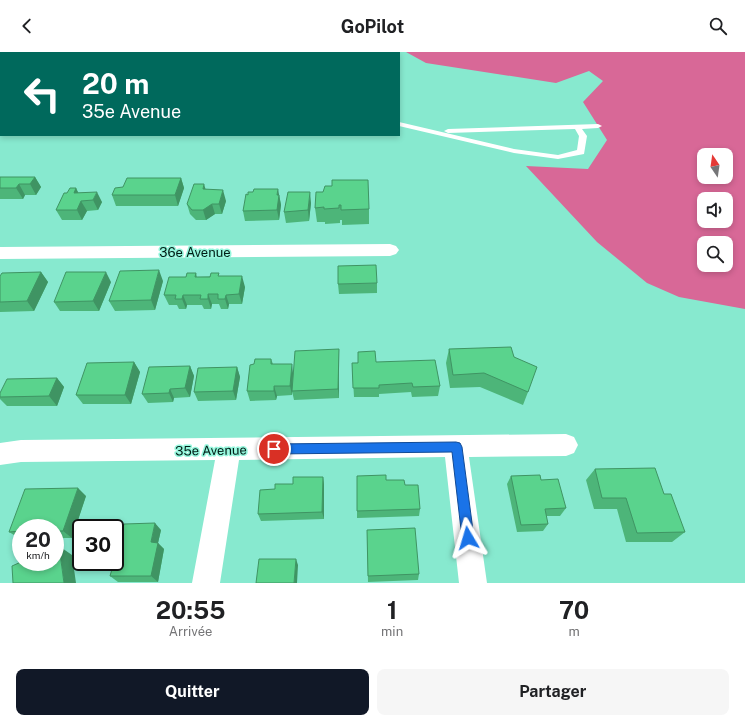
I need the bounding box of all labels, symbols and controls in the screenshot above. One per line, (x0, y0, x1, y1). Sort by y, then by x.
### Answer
icon: back (16, 15, 38, 37)
icon: search (707, 15, 729, 37)
text: GoPilot (341, 16, 404, 37)
text: 20 m (82, 67, 149, 100)
icon: left (16, 68, 68, 120)
text: 35e Avenue (82, 101, 181, 122)
north arrow (697, 148, 733, 184)
map controls (697, 148, 733, 272)
button: sound (697, 192, 733, 228)
button: search (697, 236, 733, 272)
street label: 36e Avenue (159, 245, 231, 260)
pin (257, 432, 291, 466)
icon: arrive (263, 438, 285, 460)
street label: 35e Avenue (175, 442, 247, 459)
position arrow (447, 517, 489, 559)
speed limit sign: 30 (72, 519, 124, 571)
text: 20 (25, 528, 51, 552)
text: km/h (26, 549, 50, 561)
text: 20:55 (156, 596, 225, 624)
text: 1 (387, 596, 397, 624)
text: 70 (559, 596, 589, 624)
text: Arrivée (169, 624, 212, 639)
text: min (381, 624, 403, 639)
text: m (568, 624, 580, 639)
button: Quitter (16, 669, 369, 715)
button: Partager (377, 669, 729, 715)

